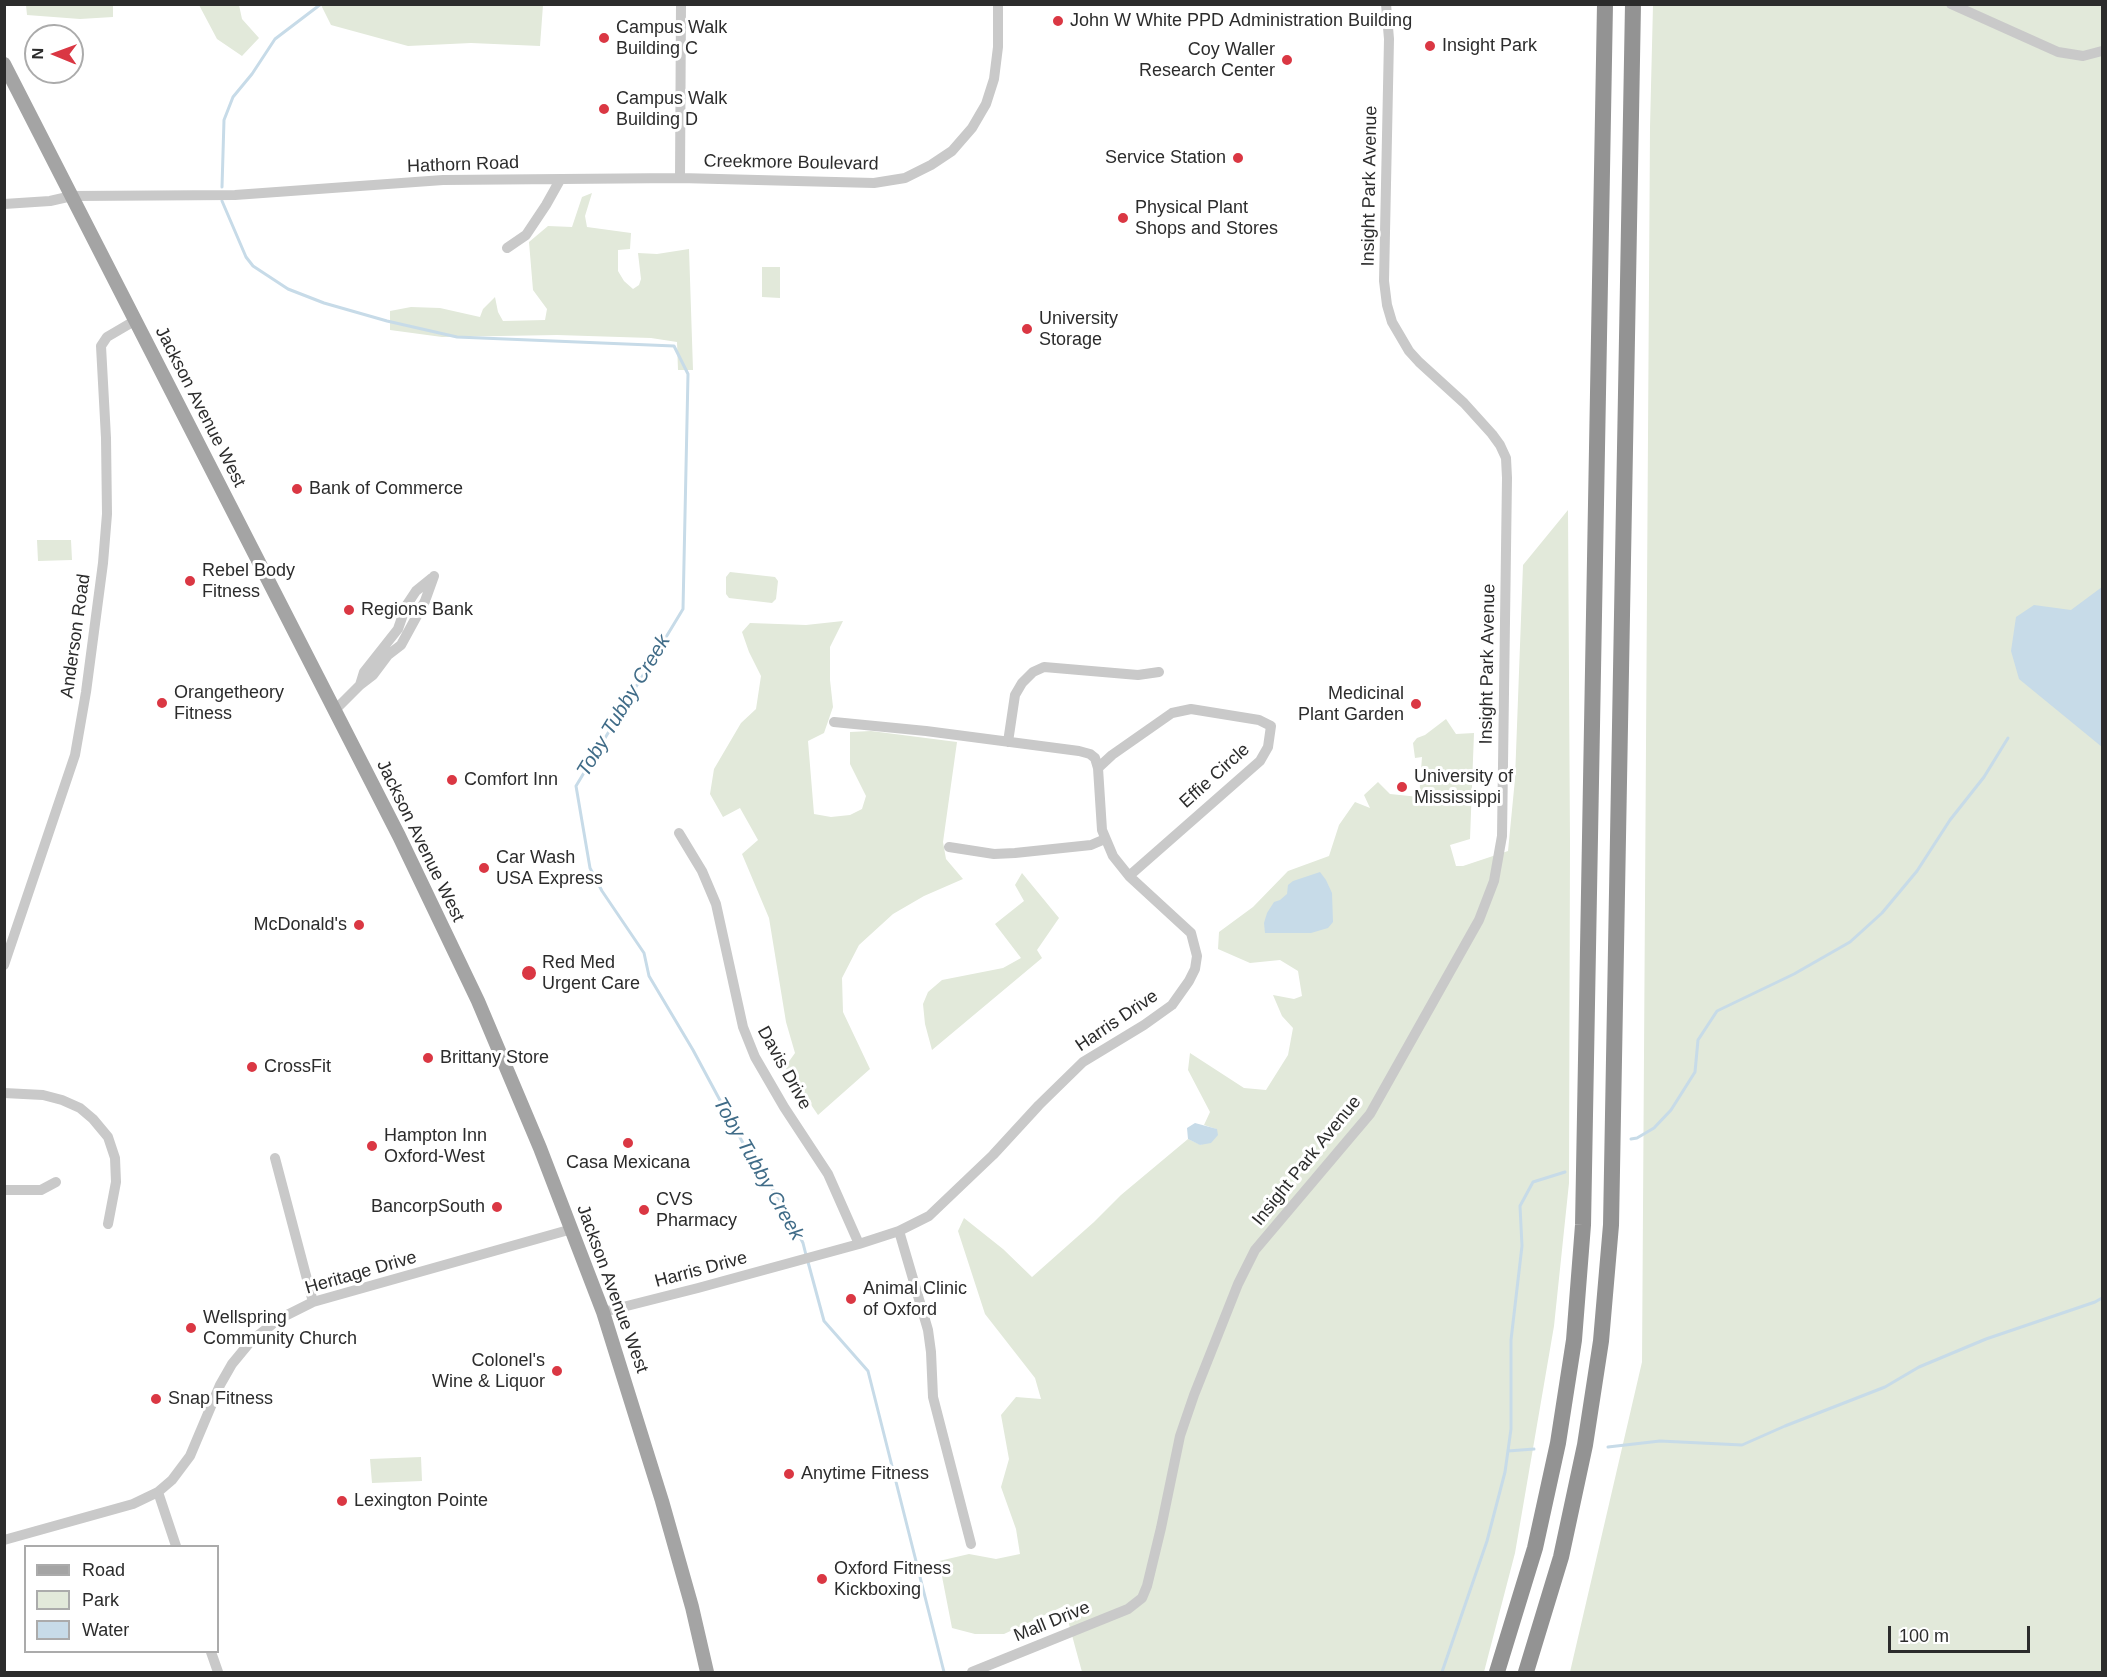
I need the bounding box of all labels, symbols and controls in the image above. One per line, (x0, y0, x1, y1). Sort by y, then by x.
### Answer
place label: John W White PPD Administration Building (1070, 10, 1412, 32)
marker: John W White PPD Administration Building (1051, 14, 1065, 28)
place label: Campus Walk Building C (616, 17, 727, 60)
north arrow (24, 24, 84, 84)
marker: Campus Walk Building C (597, 31, 611, 45)
place label: Insight Park (1442, 35, 1537, 57)
place label: Coy Waller Research Center (1139, 39, 1275, 82)
marker: Insight Park (1423, 39, 1437, 53)
text: N (29, 48, 46, 60)
marker: Coy Waller Research Center (1280, 53, 1294, 67)
place label: Campus Walk Building D (616, 88, 727, 130)
marker: Campus Walk Building D (597, 102, 611, 116)
street label: Insight Park Avenue (1358, 105, 1382, 267)
place label: Service Station (1105, 147, 1226, 169)
street label: Creekmore Boulevard (703, 151, 879, 175)
marker: Service Station (1231, 151, 1245, 165)
street label: Hathorn Road (407, 152, 519, 178)
place label: Physical Plant Shops and Stores (1135, 197, 1278, 240)
marker: Physical Plant Shops and Stores (1116, 211, 1130, 225)
place label: University Storage (1039, 308, 1118, 350)
marker: University Storage (1020, 322, 1034, 336)
street label: Jackson Avenue West (150, 323, 250, 491)
place label: Bank of Commerce (309, 478, 463, 500)
marker: Bank of Commerce (290, 482, 304, 496)
place label: Rebel Body Fitness (202, 560, 295, 602)
street label: Anderson Road (57, 573, 95, 699)
marker: Rebel Body Fitness (183, 574, 197, 588)
street label: Insight Park Avenue (1476, 583, 1500, 745)
place label: Regions Bank (361, 599, 473, 621)
marker: Regions Bank (342, 603, 356, 617)
water label: Toby Tubby Creek (572, 631, 676, 781)
place label: Orangetheory Fitness (174, 682, 284, 724)
place label: Medicinal Plant Garden (1298, 683, 1404, 726)
marker: Orangetheory Fitness (155, 696, 169, 710)
marker: Medicinal Plant Garden (1409, 697, 1423, 711)
street label: Effie Circle (1176, 739, 1254, 813)
street label: Jackson Avenue West (371, 757, 469, 925)
place label: University of Mississippi (1414, 766, 1513, 808)
place label: Comfort Inn (464, 769, 558, 791)
marker: Comfort Inn (445, 773, 459, 787)
marker: University of Mississippi (1395, 780, 1409, 794)
place label: Car Wash USA Express (496, 847, 603, 890)
marker: Car Wash USA Express (477, 861, 491, 875)
place label: McDonald's (254, 914, 347, 936)
marker: McDonald's (352, 918, 366, 932)
place label: Red Med Urgent Care (542, 952, 640, 994)
marker: Red Med Urgent Care (520, 964, 538, 982)
street label: Harris Drive (1072, 985, 1162, 1057)
street label: Davis Drive (752, 1023, 816, 1113)
place label: Brittany Store (440, 1047, 549, 1069)
marker: Brittany Store (421, 1051, 435, 1065)
place label: CrossFit (264, 1056, 331, 1078)
marker: CrossFit (245, 1060, 259, 1074)
street label: Insight Park Avenue (1248, 1092, 1366, 1230)
water label: Toby Tubby Creek (707, 1093, 809, 1245)
place label: Hampton Inn Oxford-West (384, 1125, 487, 1168)
marker: Casa Mexicana (621, 1136, 635, 1150)
marker: Hampton Inn Oxford-West (365, 1139, 379, 1153)
place label: Casa Mexicana (566, 1152, 690, 1174)
place label: CVS Pharmacy (656, 1189, 737, 1232)
place label: BancorpSouth (371, 1196, 485, 1218)
marker: BancorpSouth (490, 1200, 504, 1214)
street label: Jackson Avenue West (572, 1202, 652, 1376)
marker: CVS Pharmacy (637, 1203, 651, 1217)
street label: Heritage Drive (303, 1247, 419, 1299)
street label: Harris Drive (652, 1247, 750, 1293)
place label: Animal Clinic of Oxford (863, 1278, 967, 1320)
marker: Animal Clinic of Oxford (844, 1292, 858, 1306)
place label: Wellspring Community Church (203, 1307, 357, 1350)
marker: Wellspring Community Church (184, 1321, 198, 1335)
place label: Colonel's Wine & Liquor (432, 1350, 545, 1392)
marker: Colonel's Wine & Liquor (550, 1364, 564, 1378)
place label: Snap Fitness (168, 1388, 273, 1410)
marker: Snap Fitness (149, 1392, 163, 1406)
place label: Anytime Fitness (801, 1463, 929, 1485)
marker: Anytime Fitness (782, 1467, 796, 1481)
place label: Lexington Pointe (354, 1490, 488, 1512)
marker: Lexington Pointe (335, 1494, 349, 1508)
legend (24, 1545, 219, 1653)
place label: Oxford Fitness Kickboxing (834, 1558, 951, 1600)
text: Road (82, 1560, 125, 1580)
marker: Oxford Fitness Kickboxing (815, 1572, 829, 1586)
text: Park (82, 1590, 119, 1610)
street label: Mall Drive (1011, 1597, 1093, 1647)
scale bar (1891, 1614, 2034, 1652)
text: Water (82, 1620, 129, 1640)
text: 100 m (1899, 1626, 1949, 1646)

